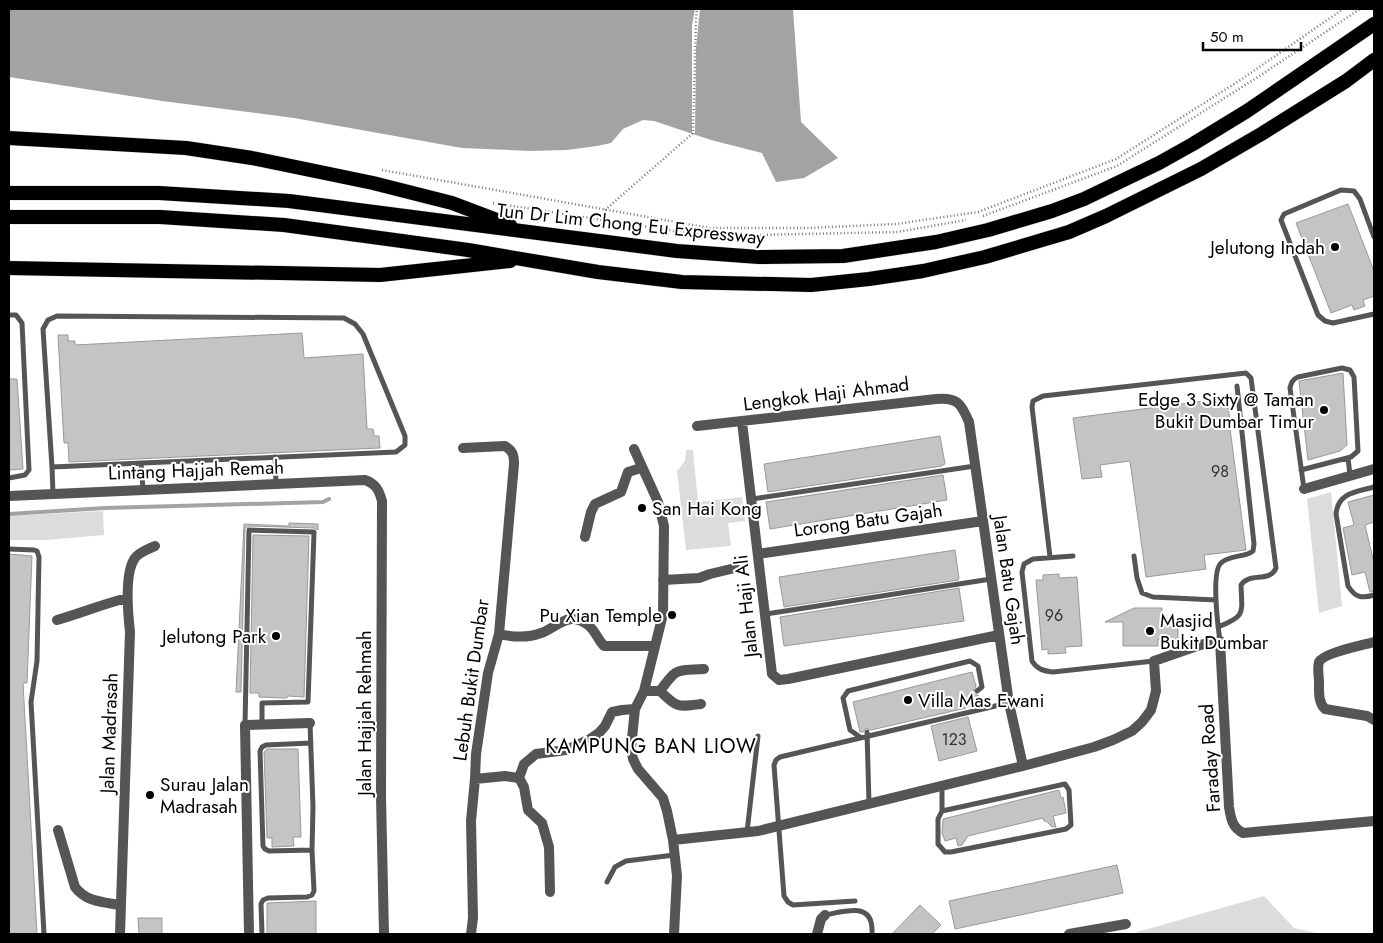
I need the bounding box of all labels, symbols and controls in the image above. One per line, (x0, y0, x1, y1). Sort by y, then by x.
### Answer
scale bar (1203, 20, 1300, 52)
text: 50 m (1210, 26, 1244, 48)
street label: Tun Dr Lim Chong Eu Expressway (496, 197, 767, 252)
place label: Jelutong Indah (1207, 234, 1325, 261)
marker: Jelutong Indah (1329, 241, 1341, 253)
street label: Lengkok Haji Ahmad (741, 370, 911, 418)
place label: Edge 3 Sixty @ Taman Bukit Dumbar Timur (1138, 386, 1314, 435)
marker: Edge 3 Sixty @ Taman Bukit Dumbar Timur (1318, 404, 1330, 416)
street label: Lintang Hajjah Remah (107, 453, 285, 487)
house number: 98 (1211, 460, 1229, 483)
place label: San Hai Kong (652, 495, 762, 522)
street label: Lorong Batu Gajah (792, 496, 944, 544)
marker: San Hai Kong (636, 502, 648, 514)
street label: Jalan Batu Gajah (986, 510, 1031, 647)
street label: Jalan Haji Ali (727, 553, 765, 662)
street label: Lebuh Bukit Dumbar (446, 597, 496, 763)
place label: Pu Xian Temple (539, 602, 662, 629)
house number: 96 (1045, 604, 1063, 627)
place label: Masjid Bukit Dumbar (1160, 607, 1269, 656)
marker: Pu Xian Temple (666, 609, 678, 621)
place label: Jelutong Park (159, 623, 267, 650)
marker: Masjid Bukit Dumbar (1144, 625, 1156, 637)
marker: Jelutong Park (270, 630, 282, 642)
street label: Jalan Hajjah Rehmah (351, 630, 378, 799)
street label: Jalan Madrasah (93, 672, 125, 797)
place label: Villa Mas Ewani (918, 687, 1044, 714)
marker: Villa Mas Ewani (902, 694, 914, 706)
street label: Faraday Road (1193, 703, 1227, 813)
house number: 123 (941, 728, 967, 751)
district label: KAMPUNG BAN LIOW (545, 732, 757, 761)
place label: Surau Jalan Madrasah (160, 771, 249, 820)
marker: Surau Jalan Madrasah (144, 789, 156, 801)

